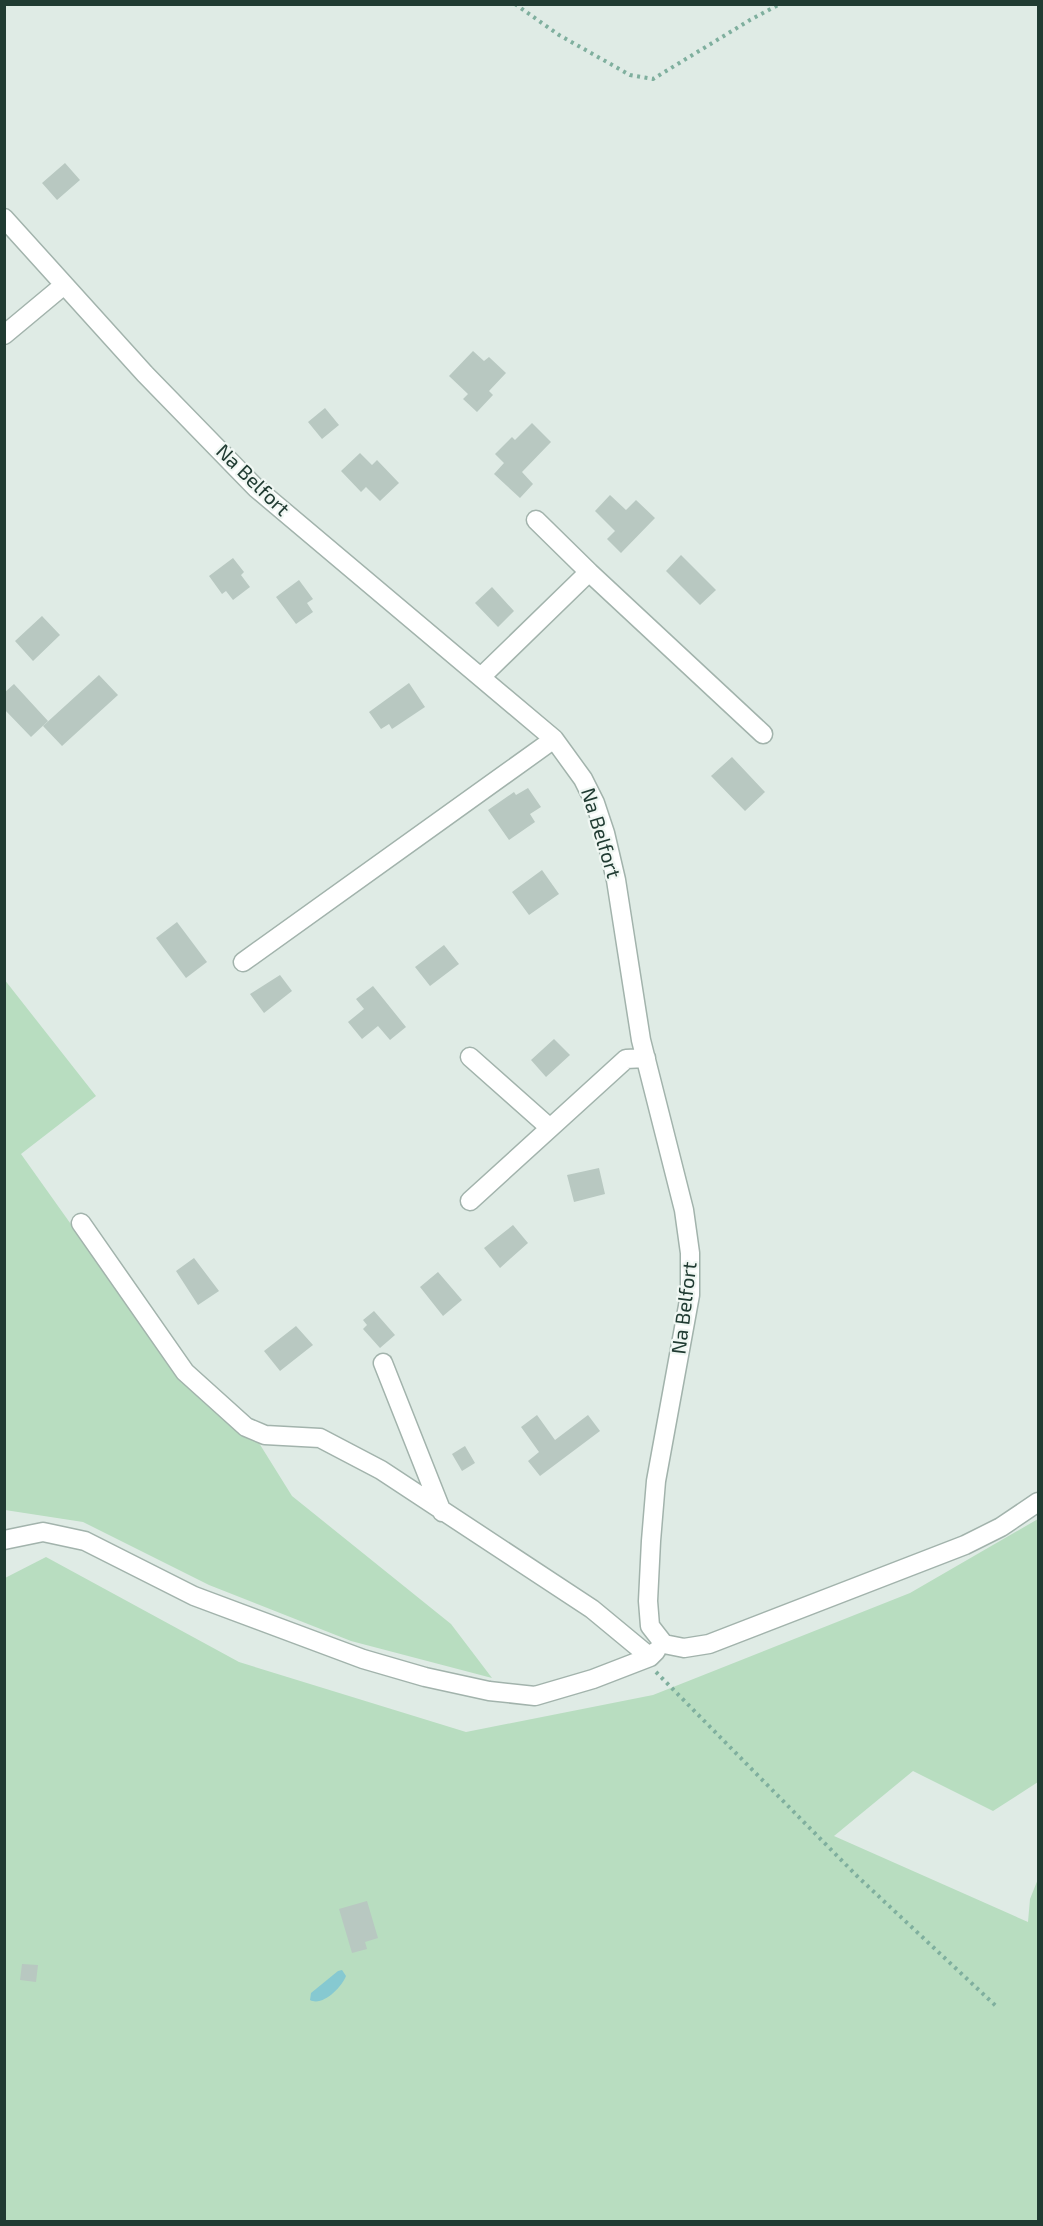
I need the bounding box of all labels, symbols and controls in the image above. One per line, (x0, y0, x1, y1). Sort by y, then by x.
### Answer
street label: Na Belfort (212, 438, 296, 520)
street label: Na Belfort (577, 785, 627, 881)
street label: Na Belfort (665, 1260, 701, 1355)

